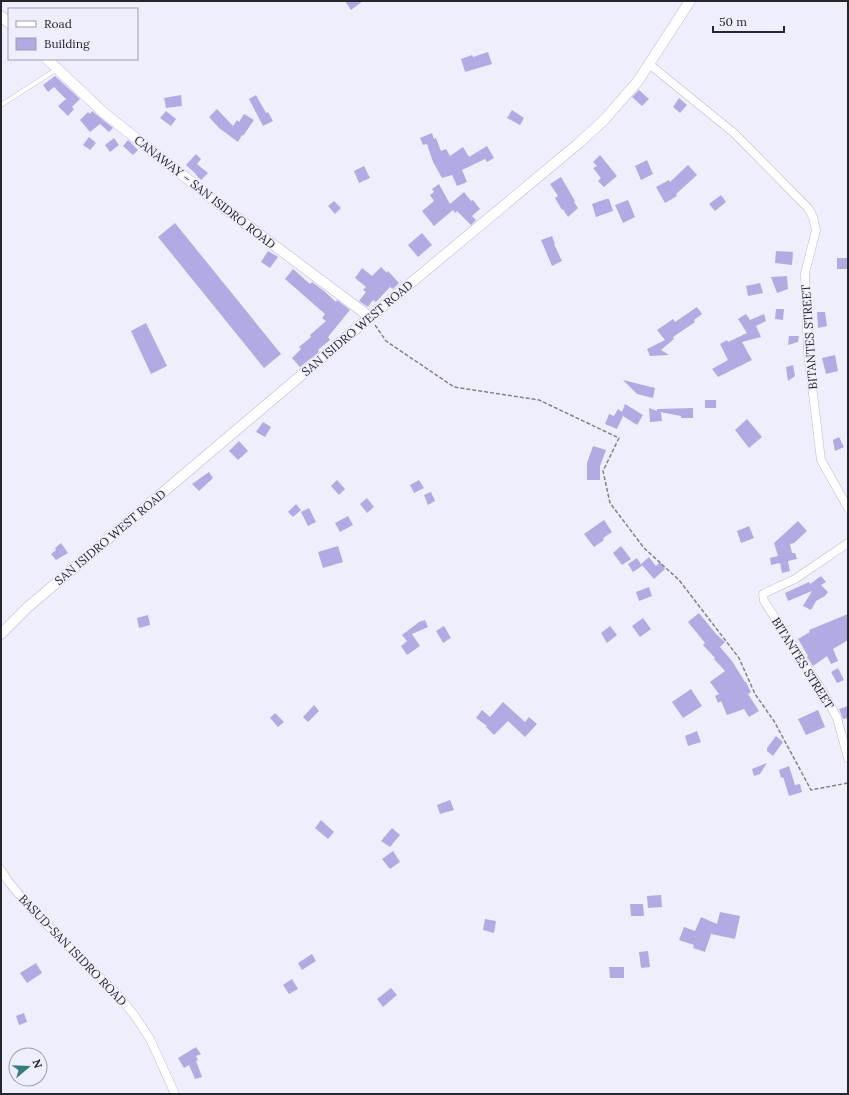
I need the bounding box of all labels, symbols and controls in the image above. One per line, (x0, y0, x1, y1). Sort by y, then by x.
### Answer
legend (8, 8, 138, 60)
scale bar (713, 8, 784, 34)
text: 50 m (719, 14, 747, 29)
text: Road (44, 16, 72, 31)
text: Building (44, 36, 90, 51)
street label: CANAWAY – SAN ISIDRO ROAD (131, 132, 279, 252)
street label: SAN ISIDRO WEST ROAD (298, 277, 416, 379)
street label: BITANTES STREET (798, 284, 820, 390)
street label: SAN ISIDRO WEST ROAD (51, 486, 169, 588)
street label: BITANTES STREET (769, 614, 837, 712)
street label: BASUD-SAN ISIDRO ROAD (16, 891, 130, 1009)
north arrow (8, 1047, 48, 1087)
text: N (29, 1057, 46, 1071)

